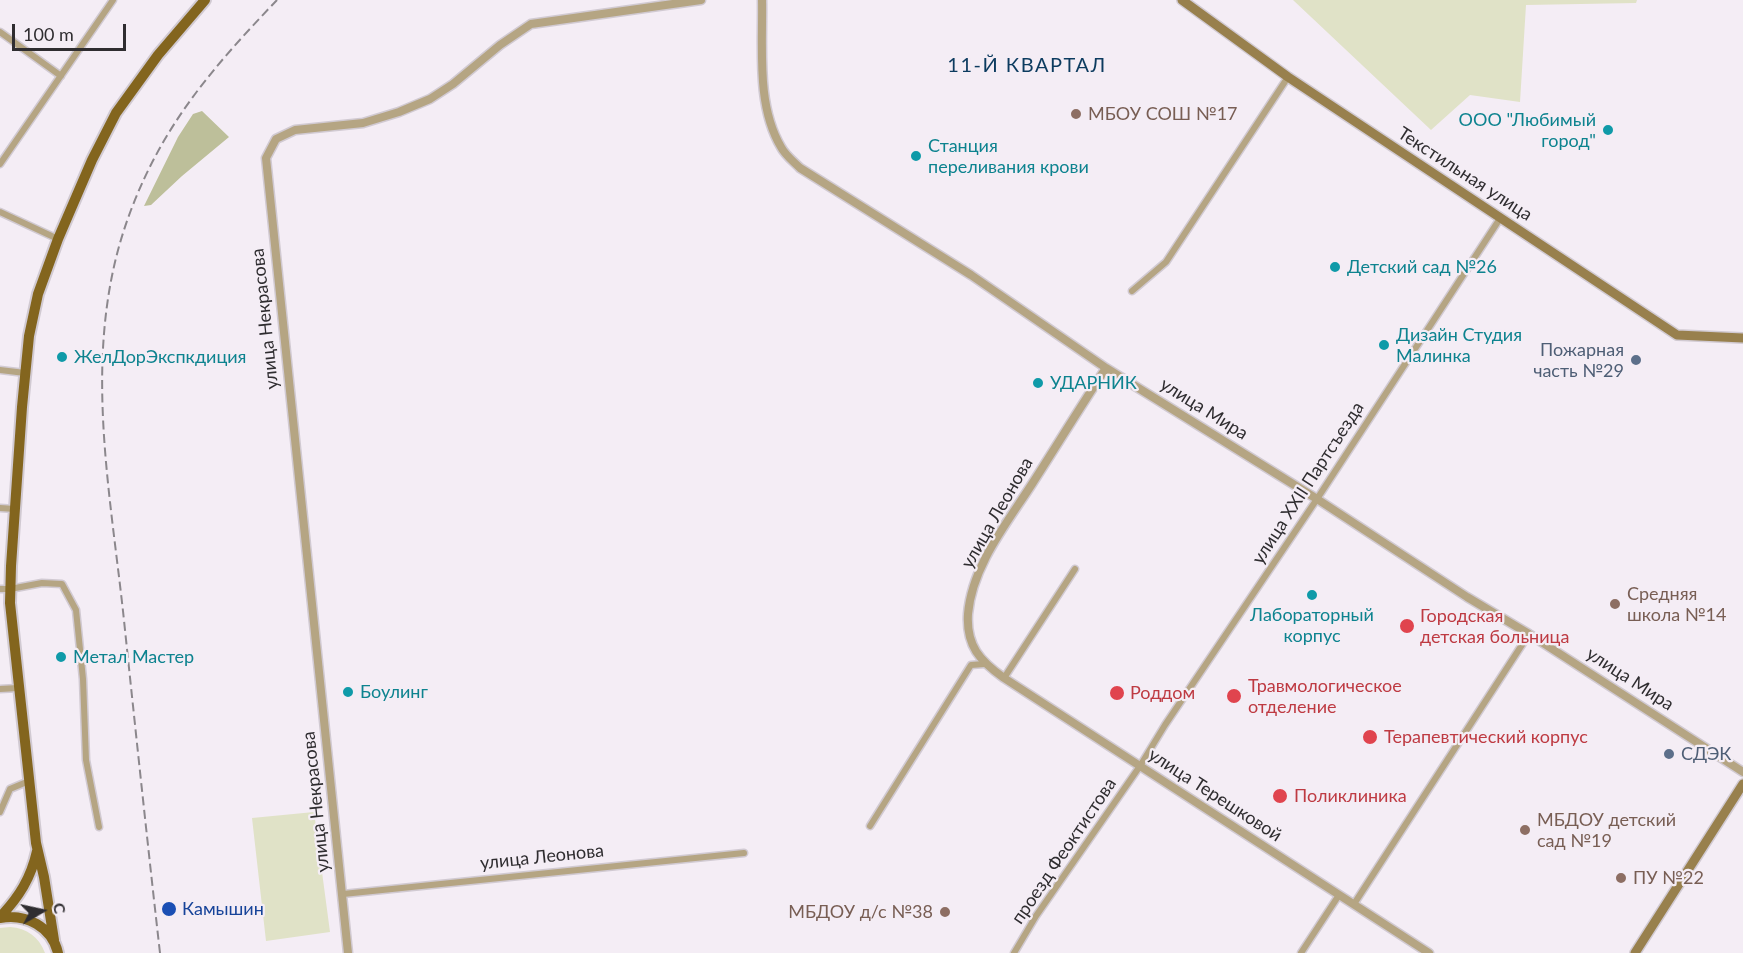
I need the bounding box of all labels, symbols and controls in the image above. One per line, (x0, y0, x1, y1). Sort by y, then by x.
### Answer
scale bar (15, 12, 129, 50)
text: 100 m (23, 23, 74, 45)
district label: 11-Й КВАРТАЛ (947, 54, 1107, 78)
place label: МБОУ СОШ №17 (1088, 103, 1238, 125)
marker: МБОУ СОШ №17 (1069, 107, 1083, 121)
place label: ООО "Любимый город" (1459, 109, 1596, 152)
street label: Текстильная улица (1394, 123, 1536, 225)
marker: ООО "Любимый город" (1601, 123, 1615, 137)
place label: Станция переливания крови (928, 135, 1089, 178)
marker: Станция переливания крови (909, 149, 923, 163)
street label: улица Некрасова (247, 247, 283, 391)
place label: Детский сад №26 (1347, 256, 1497, 278)
marker: Детский сад №26 (1328, 260, 1342, 274)
place label: Дизайн Студия Малинка (1396, 324, 1522, 366)
marker: Дизайн Студия Малинка (1377, 338, 1391, 352)
place label: Пожарная часть №29 (1533, 339, 1624, 382)
place label: ЖелДорЭкспкдиция (74, 346, 246, 368)
marker: ЖелДорЭкспкдиция (55, 350, 69, 364)
marker: Пожарная часть №29 (1629, 353, 1643, 367)
place label: УДАРНИК (1050, 372, 1137, 394)
street label: улица Мира (1156, 373, 1252, 445)
marker: УДАРНИК (1031, 376, 1045, 390)
street label: улица XXII Партсъезда (1247, 398, 1369, 568)
street label: улица Леонова (957, 454, 1037, 572)
place label: Средняя школа №14 (1627, 583, 1726, 626)
marker: Лабораторный корпус (1305, 588, 1319, 602)
marker: Средняя школа №14 (1608, 597, 1622, 611)
place label: Лабораторный корпус (1250, 604, 1374, 646)
place label: Городская детская больница (1420, 605, 1569, 648)
marker: Городская детская больница (1398, 617, 1416, 635)
street label: улица Мира (1582, 643, 1678, 715)
place label: Метал Мастер (73, 646, 194, 668)
marker: Метал Мастер (54, 650, 68, 664)
place label: Травмологическое отделение (1248, 675, 1402, 718)
place label: Боулинг (360, 681, 428, 703)
place label: Роддом (1130, 682, 1195, 704)
marker: Роддом (1108, 684, 1126, 702)
marker: Боулинг (341, 685, 355, 699)
marker: Травмологическое отделение (1225, 687, 1243, 705)
place label: Терапевтический корпус (1384, 726, 1588, 748)
marker: Терапевтический корпус (1361, 728, 1379, 746)
street label: улица Некрасова (298, 730, 334, 874)
place label: СДЭК (1681, 743, 1731, 765)
street label: улица Терешковой (1144, 744, 1286, 846)
marker: СДЭК (1662, 747, 1676, 761)
street label: проезд Феоктистова (1007, 774, 1121, 928)
place label: Поликлиника (1294, 785, 1407, 807)
marker: Поликлиника (1271, 787, 1289, 805)
place label: МБДОУ детский сад №19 (1537, 809, 1676, 852)
marker: МБДОУ детский сад №19 (1518, 823, 1532, 837)
street label: улица Леонова (479, 840, 605, 874)
place label: ПУ №22 (1633, 867, 1704, 889)
marker: ПУ №22 (1614, 871, 1628, 885)
north arrow (12, 881, 72, 941)
place label: Камышин (182, 898, 264, 920)
marker: Камышин (160, 900, 178, 918)
text: С (50, 901, 70, 915)
place label: МБДОУ д/с №38 (788, 901, 933, 923)
marker: МБДОУ д/с №38 (938, 905, 952, 919)

